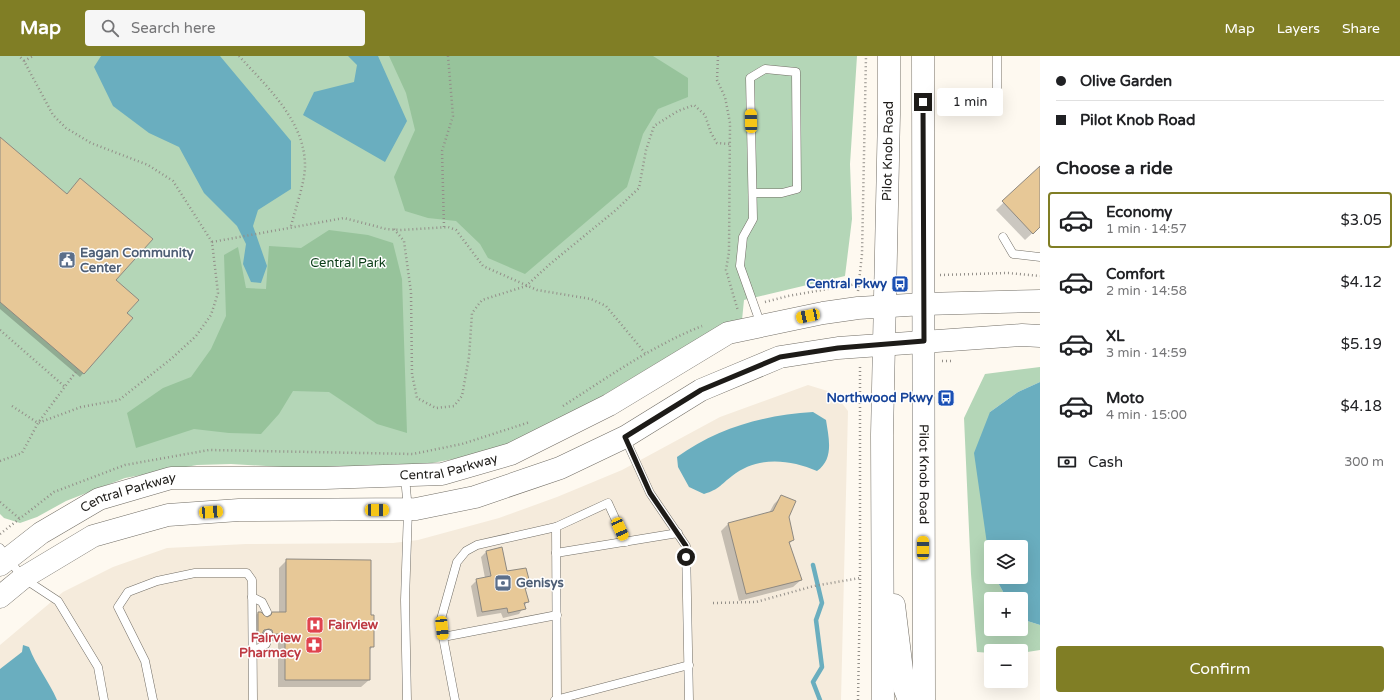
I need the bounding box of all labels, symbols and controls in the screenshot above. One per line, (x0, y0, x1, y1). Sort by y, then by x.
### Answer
search box (85, 10, 365, 46)
text: Map (20, 17, 61, 39)
icon: search (99, 17, 121, 39)
text: Search here (131, 19, 215, 37)
text: Map (1225, 20, 1255, 37)
text: Layers (1277, 20, 1320, 37)
text: Share (1342, 20, 1380, 37)
text: Olive Garden (1080, 72, 1172, 90)
callout: 1 min (937, 88, 1003, 116)
route end (914, 93, 932, 111)
text: 1 min (953, 94, 987, 110)
street label: Pilot Knob Road (879, 101, 897, 201)
car (745, 109, 757, 133)
text: Pilot Knob Road (1080, 111, 1196, 129)
text: Choose a ride (1056, 157, 1173, 179)
icon: car (1058, 202, 1094, 238)
text: Economy (1106, 203, 1172, 221)
text: $3.05 (1341, 211, 1382, 229)
text: 1 min · 14:57 (1106, 221, 1187, 237)
place label: Eagan Community Center (80, 245, 194, 276)
public building icon: Eagan Community Center (57, 250, 77, 270)
park label: Central Park (310, 255, 386, 271)
icon: car (1058, 264, 1094, 300)
text: Comfort (1106, 265, 1165, 283)
text: $4.12 (1341, 273, 1382, 291)
bus stop icon: Central Pkwy (890, 274, 910, 294)
place label: Central Pkwy (806, 276, 887, 292)
text: 2 min · 14:58 (1106, 283, 1187, 299)
car (795, 308, 821, 324)
icon: car (1058, 326, 1094, 362)
text: XL (1106, 327, 1125, 345)
text: $5.19 (1341, 335, 1382, 353)
text: 3 min · 14:59 (1106, 345, 1187, 361)
bus stop icon: Northwood Pkwy (936, 388, 956, 408)
icon: car (1058, 388, 1094, 424)
text: Moto (1106, 389, 1144, 407)
place label: Northwood Pkwy (826, 390, 933, 406)
text: $4.18 (1341, 397, 1382, 415)
text: 4 min · 15:00 (1106, 407, 1187, 423)
street label: Pilot Knob Road (916, 424, 932, 524)
street label: Central Parkway (399, 450, 500, 483)
icon: cash (1056, 451, 1078, 473)
text: Cash (1088, 453, 1123, 471)
text: 300 m (1344, 454, 1384, 470)
street label: Central Parkway (77, 470, 176, 516)
car (365, 504, 389, 516)
car (199, 505, 223, 519)
car (610, 516, 630, 542)
car (917, 536, 929, 560)
map controls (984, 540, 1028, 688)
button: layers (984, 540, 1028, 584)
route start (677, 548, 695, 566)
bank icon: Genisys (493, 573, 513, 593)
place label: Genisys (516, 575, 564, 591)
button: + (984, 592, 1028, 636)
hospital icon: Fairview (305, 615, 325, 635)
car (435, 615, 449, 641)
place label: Fairview (328, 617, 379, 633)
place label: Fairview Pharmacy (239, 630, 302, 661)
pharmacy icon: Fairview Pharmacy (304, 635, 324, 655)
button: − (984, 644, 1028, 688)
button: Confirm (1056, 646, 1384, 692)

